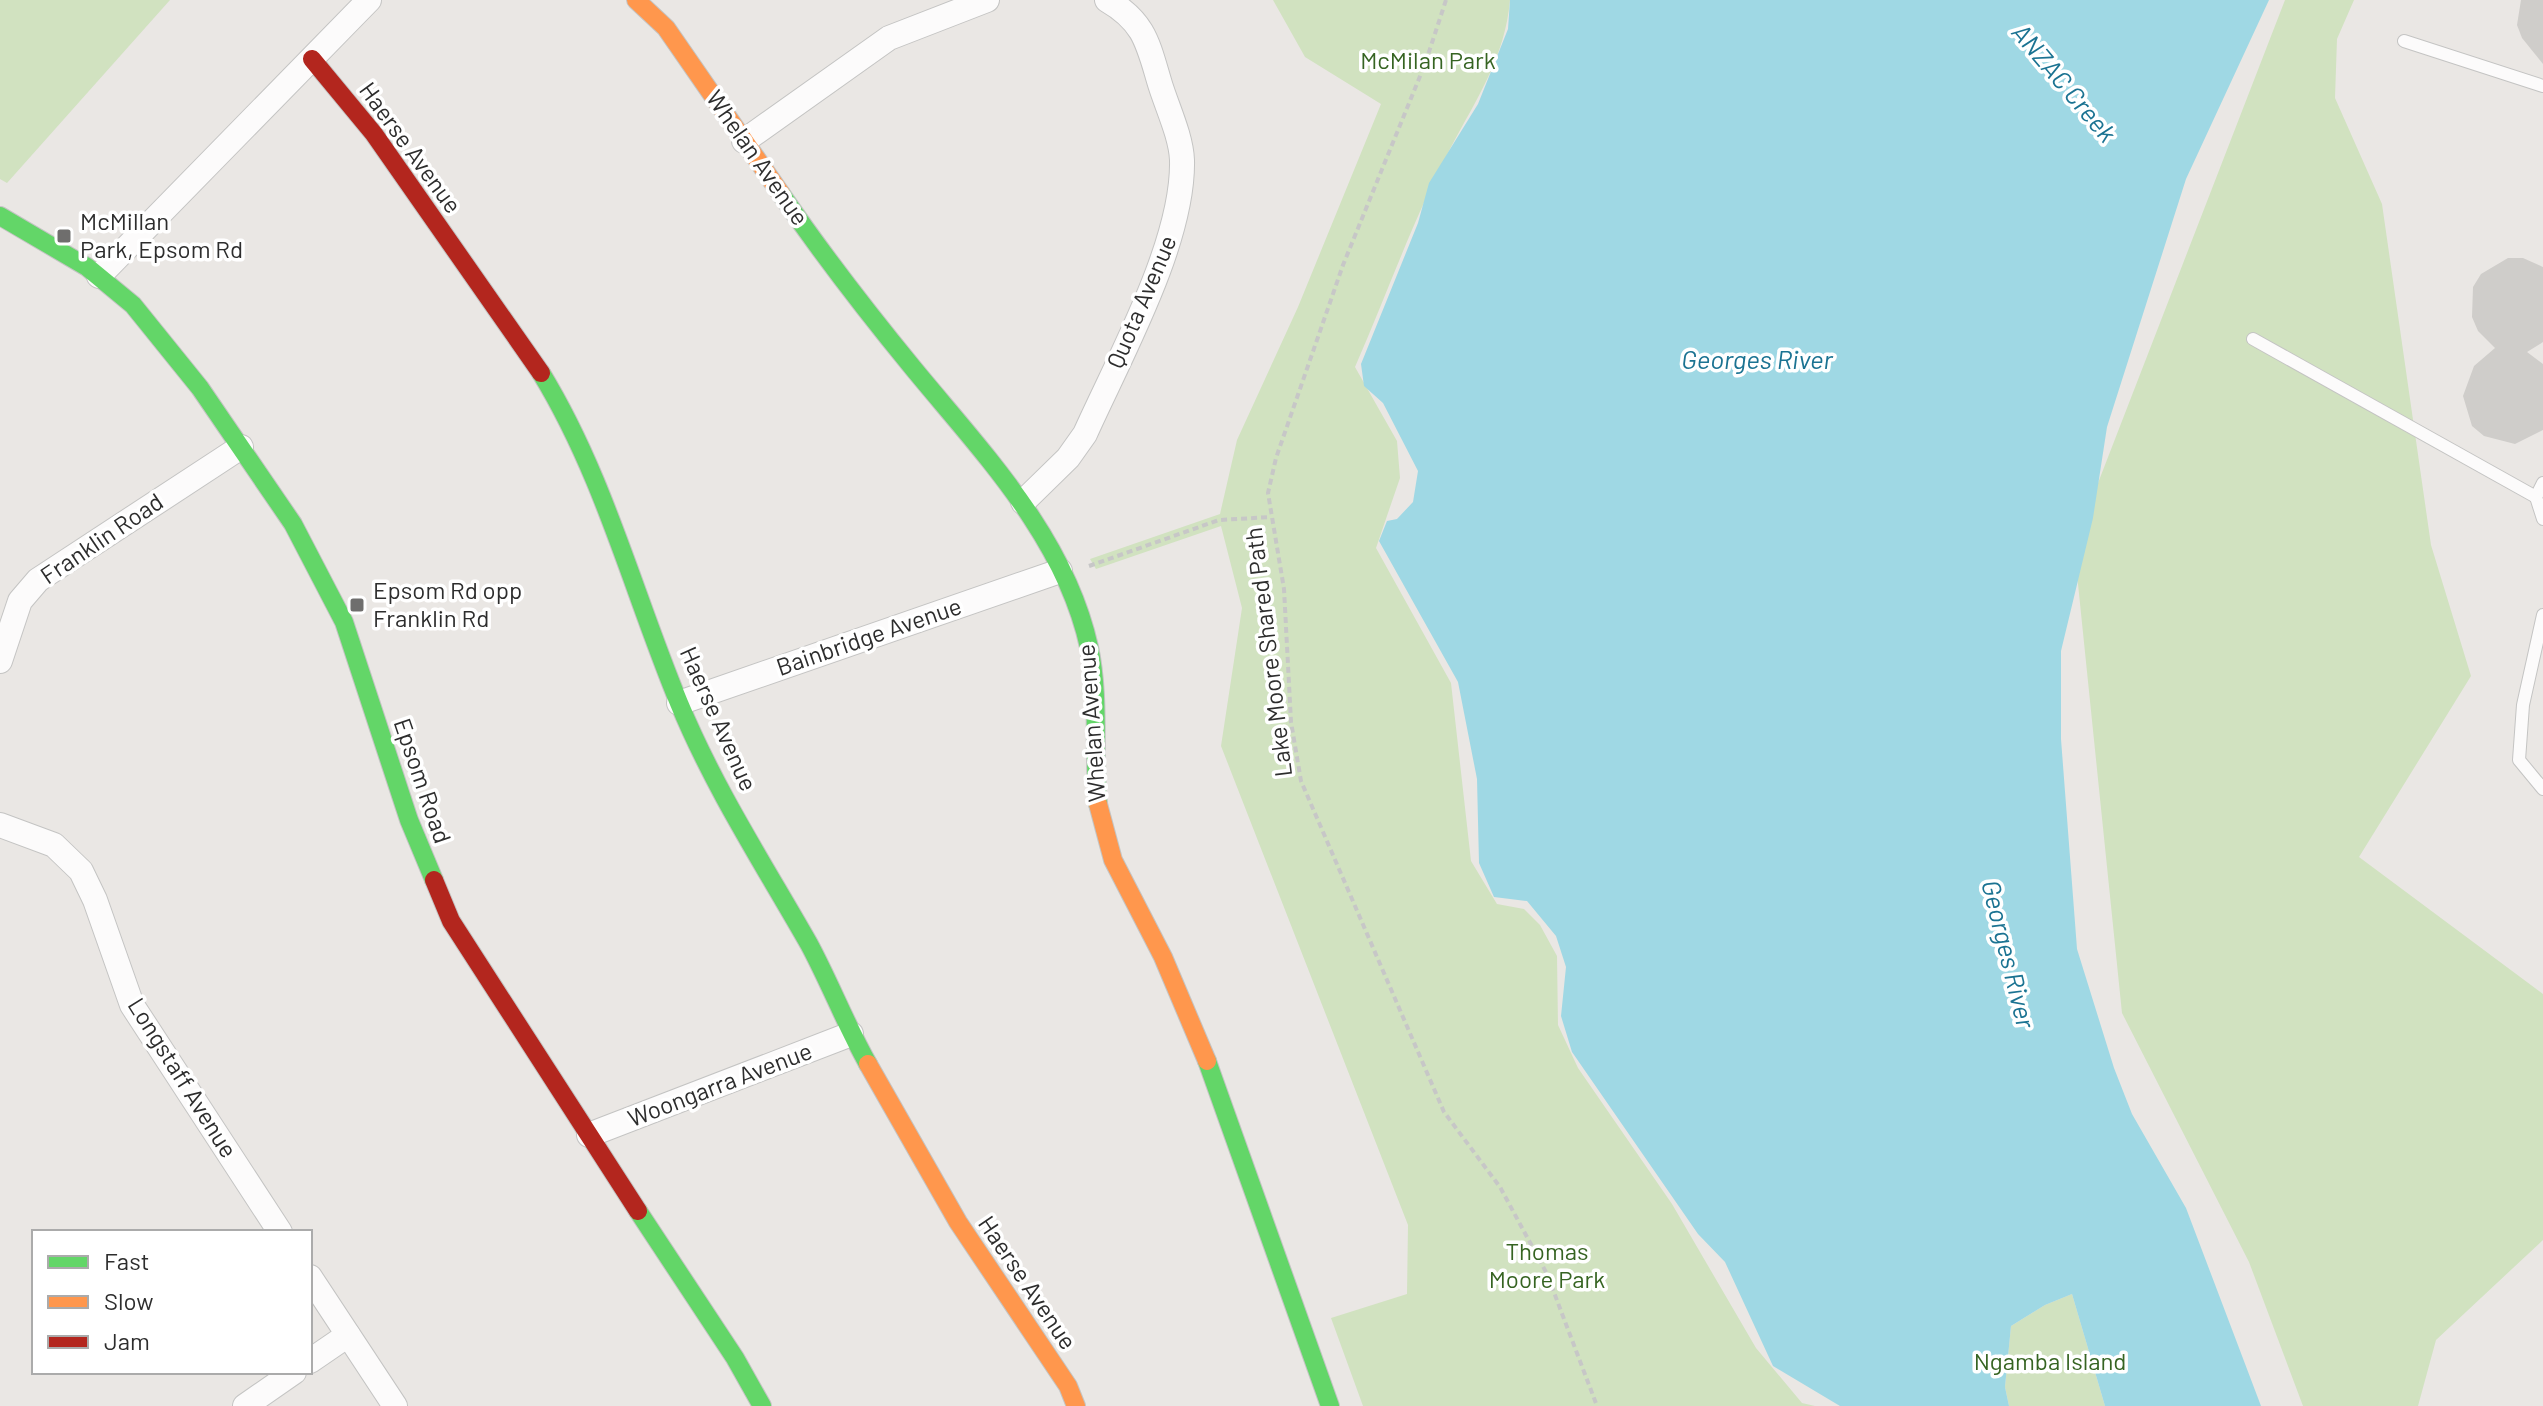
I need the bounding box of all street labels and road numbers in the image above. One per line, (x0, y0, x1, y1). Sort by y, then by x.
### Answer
street label: Haerse Avenue (354, 76, 468, 218)
street label: Whelan Avenue (701, 84, 816, 230)
street label: Quota Avenue (1100, 231, 1182, 372)
street label: Franklin Road (34, 486, 168, 589)
street label: Lake Moore Shared Path (1238, 526, 1297, 779)
street label: Bainbridge Avenue (772, 590, 965, 681)
street label: Haerse Avenue (675, 642, 764, 795)
street label: Whelan Avenue (1071, 643, 1110, 803)
street label: Epsom Road (389, 714, 458, 847)
street label: Longstaff Avenue (123, 992, 244, 1162)
street label: Woongarra Avenue (623, 1035, 816, 1132)
street label: Haerse Avenue (973, 1210, 1084, 1354)

